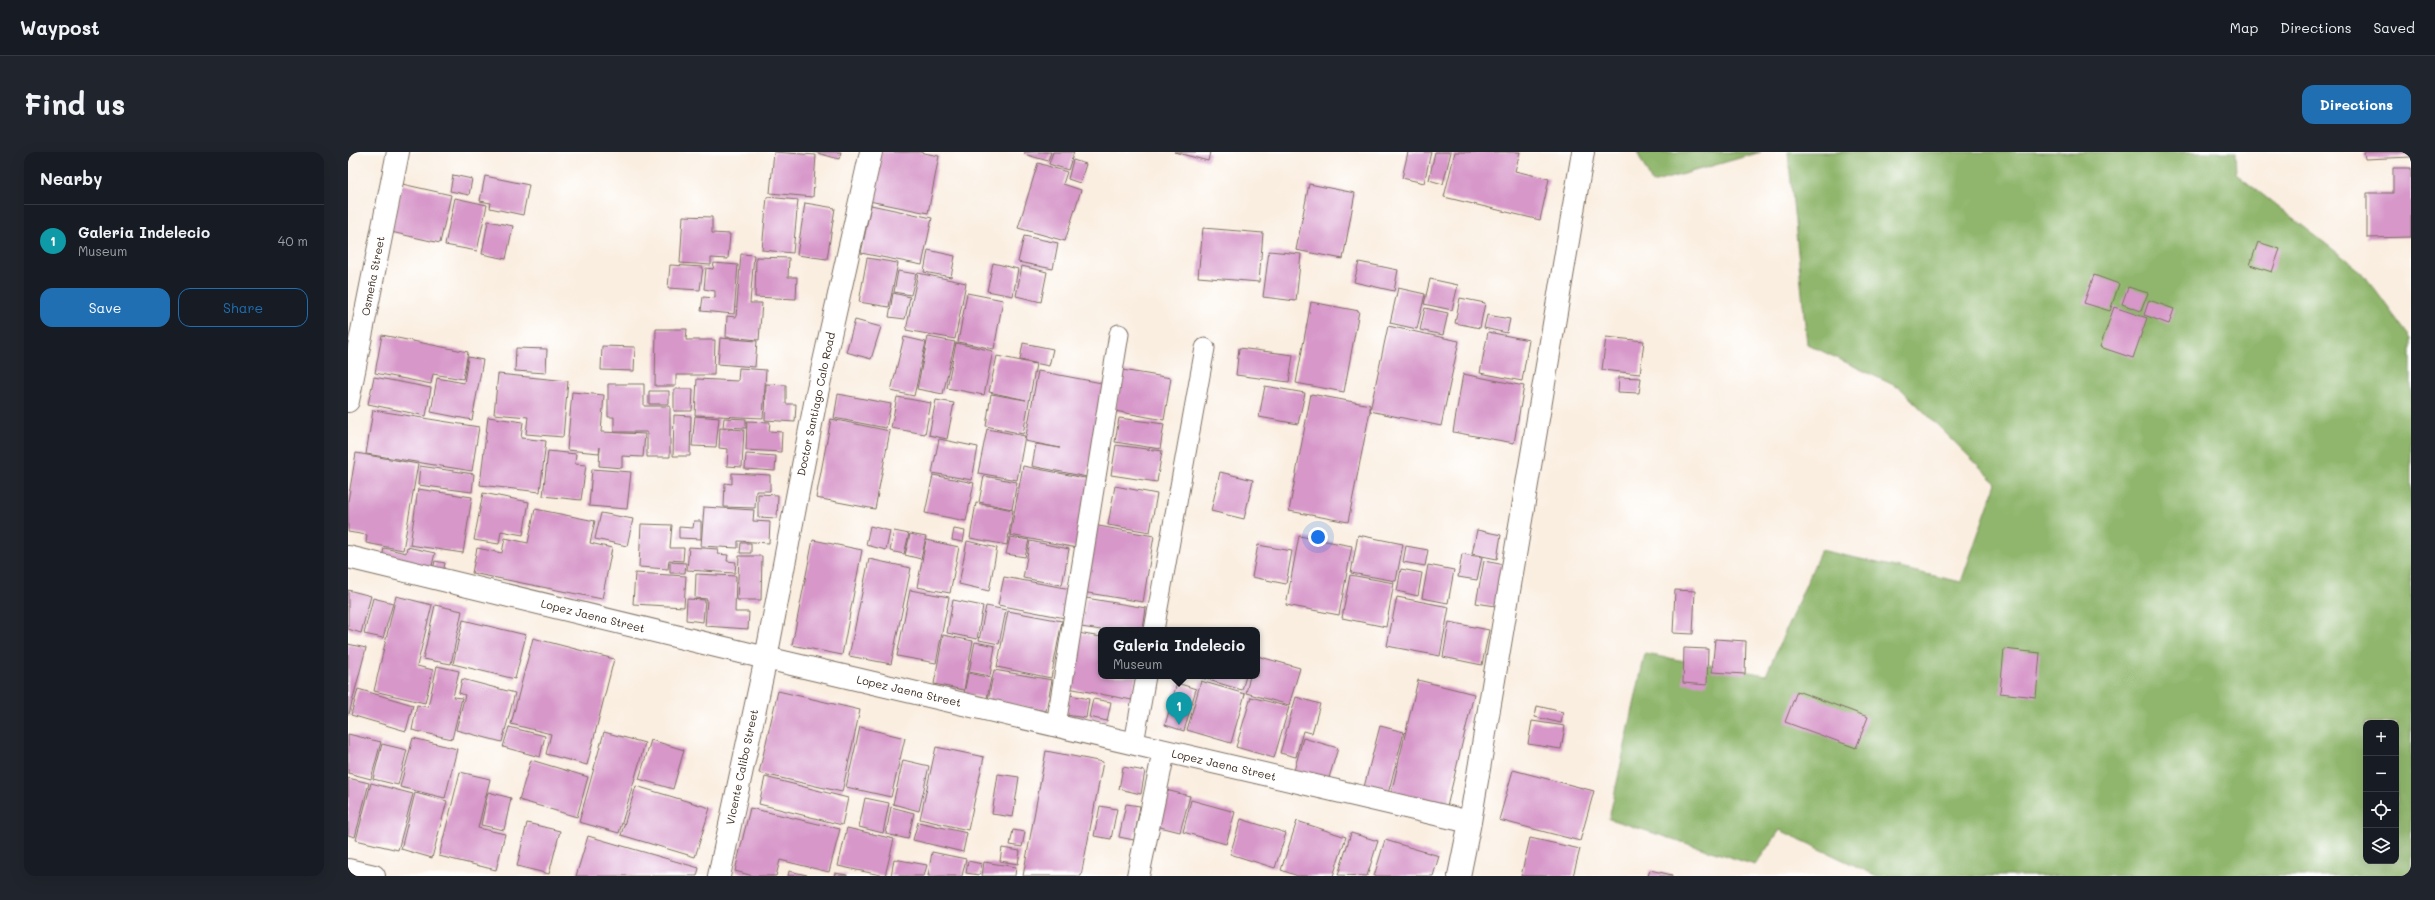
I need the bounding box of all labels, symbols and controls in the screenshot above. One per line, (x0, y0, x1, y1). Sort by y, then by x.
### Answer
text: Waypost (20, 15, 100, 40)
text: Map (2230, 18, 2258, 37)
text: Directions (2280, 18, 2351, 37)
text: Saved (2373, 18, 2415, 37)
button: Directions (2302, 85, 2411, 124)
text: Find us (24, 86, 125, 122)
text: Nearby (40, 167, 102, 189)
text: Galeria Indelecio (78, 222, 210, 242)
text: 1 (50, 232, 56, 249)
text: 40 m (278, 232, 308, 249)
street label: Osmeña Street (357, 235, 388, 317)
text: Museum (78, 242, 127, 259)
button: Save (40, 288, 170, 327)
button: Share (178, 288, 308, 327)
street label: Doctor Santiago Calo Road (793, 331, 838, 477)
your location (1308, 527, 1328, 547)
street label: Lopez Jaena Street (540, 595, 647, 636)
popup (1098, 627, 1260, 679)
text: Galeria Indelecio (1113, 635, 1245, 655)
text: Museum (1113, 655, 1162, 672)
street label: Lopez Jaena Street (855, 671, 963, 710)
pin: 1 (1166, 692, 1192, 725)
street label: Vicente Calibo Street (722, 708, 761, 826)
map controls (2363, 720, 2399, 864)
button: + (2363, 720, 2399, 756)
street label: Lopez Jaena Street (1170, 745, 1278, 784)
button: − (2363, 756, 2399, 792)
button: locate (2363, 792, 2399, 828)
button: layers (2363, 828, 2399, 864)

